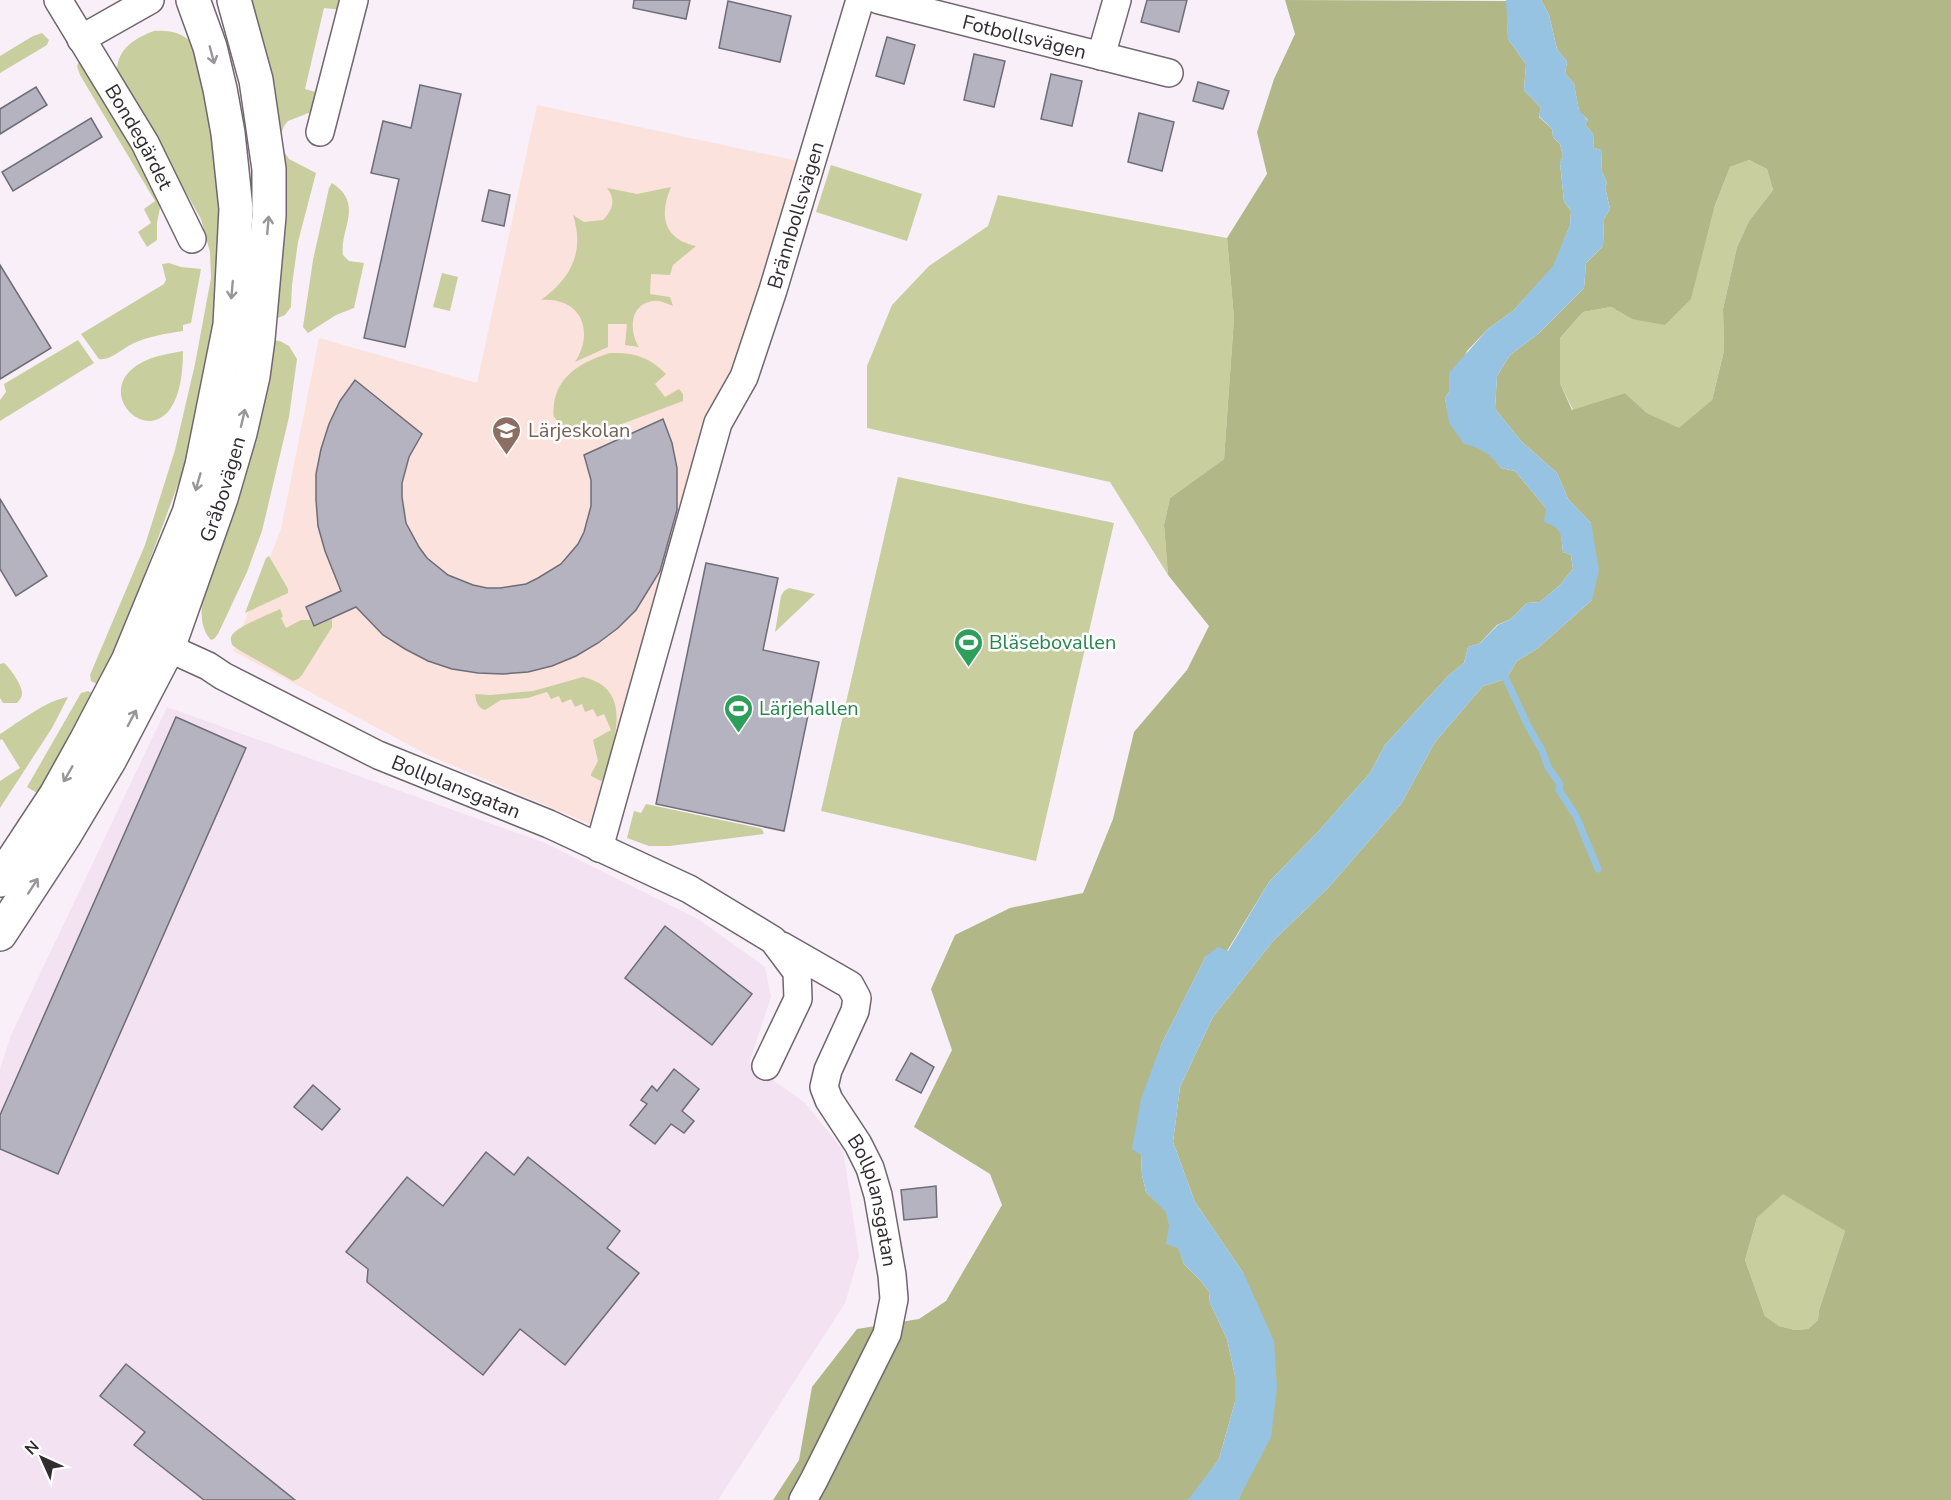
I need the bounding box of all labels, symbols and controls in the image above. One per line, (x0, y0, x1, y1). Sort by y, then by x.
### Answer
street label: Fotbollsvägen (960, 8, 1089, 65)
one-way arrow (206, 45, 218, 64)
street label: Bondegärdet (99, 79, 180, 195)
street label: Brännbollsvägen (761, 138, 830, 292)
one-way arrow (263, 216, 274, 235)
one-way arrow (226, 280, 237, 299)
one-way arrow (238, 409, 250, 428)
school or university icon: Lärjeskolan (491, 414, 523, 456)
place label: Lärjeskolan (528, 417, 630, 444)
street label: Gråbovägen (193, 433, 252, 546)
one-way arrow (192, 472, 203, 491)
sports icon: Bläsebovallen (952, 626, 984, 668)
place label: Bläsebovallen (989, 629, 1116, 656)
sports icon: Lärjehallen (722, 692, 754, 734)
place label: Lärjehallen (759, 695, 859, 722)
one-way arrow (127, 710, 138, 728)
street label: Bollplansgatan (388, 748, 525, 825)
one-way arrow (61, 765, 73, 782)
one-way arrow (27, 878, 39, 895)
street label: Bollplansgatan (841, 1128, 904, 1268)
north arrow (12, 1428, 72, 1488)
text: N (20, 1436, 44, 1460)

